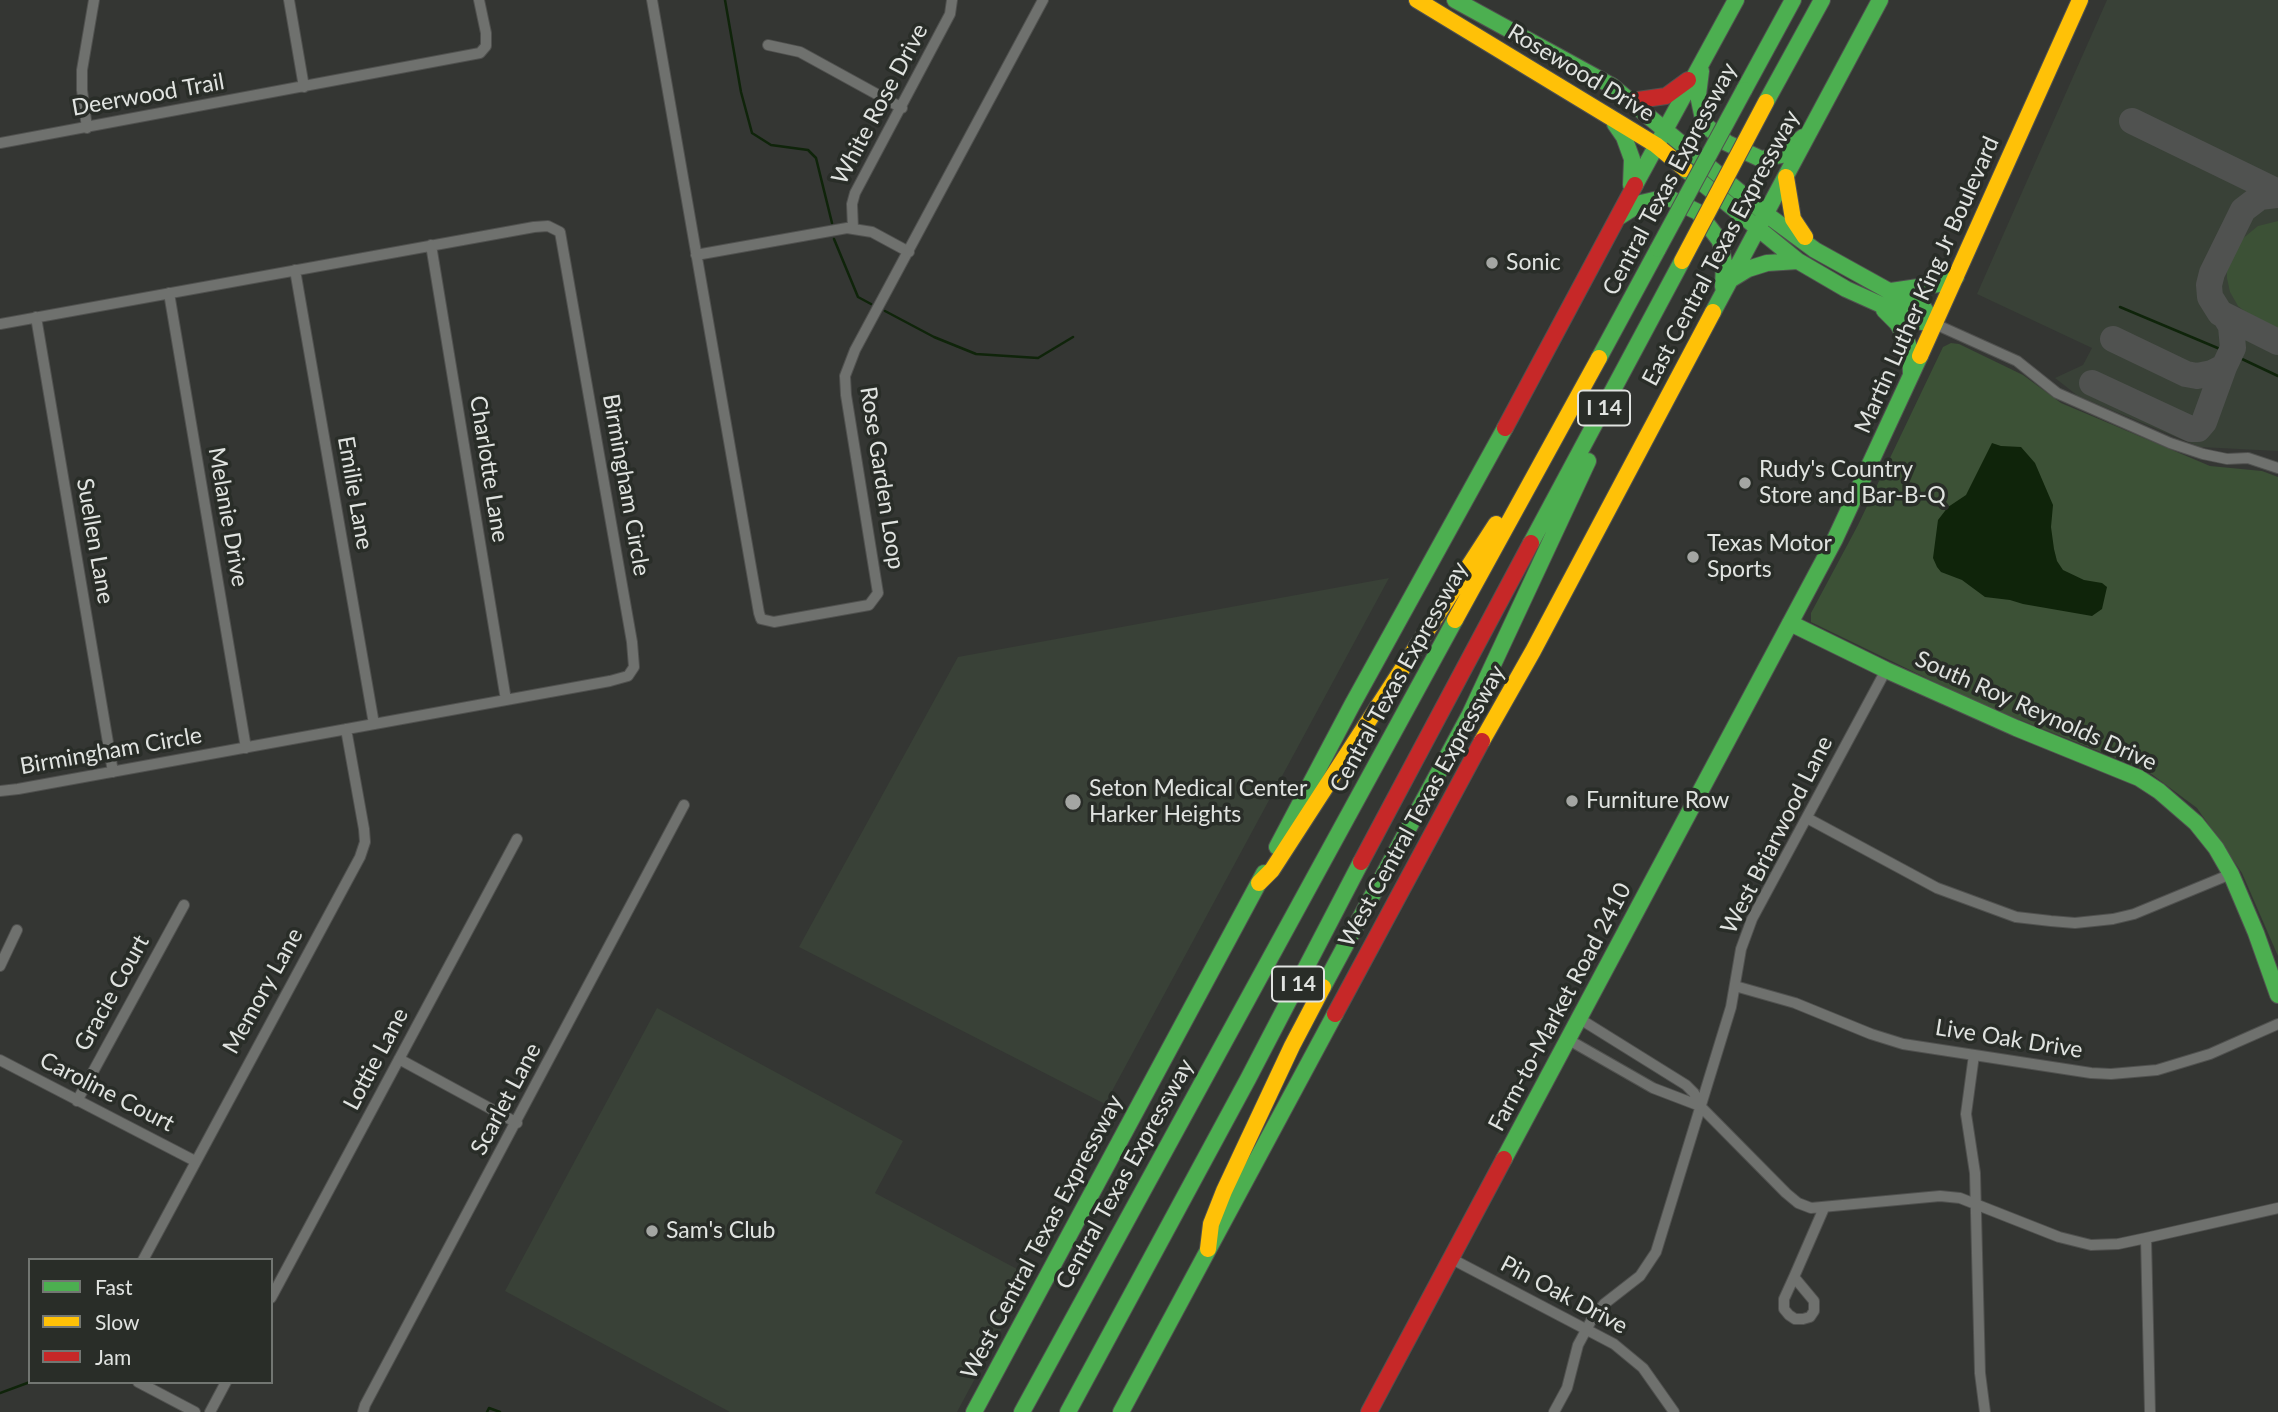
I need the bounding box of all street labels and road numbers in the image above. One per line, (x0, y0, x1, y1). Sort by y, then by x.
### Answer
street label: Rosewood Drive (1503, 18, 1659, 128)
street label: White Rose Drive (826, 19, 934, 189)
street label: Central Texas Expressway (1597, 58, 1743, 300)
street label: Deerwood Trail (70, 68, 226, 122)
street label: East Central Texas Expressway (1637, 106, 1805, 390)
street label: Martin Luther King Jr Boulevard (1849, 132, 2005, 438)
street label: Rose Garden Loop (854, 385, 910, 571)
road number: I 14 (1578, 390, 1630, 426)
street label: Birmingham Circle (596, 392, 656, 578)
street label: Charlotte Lane (464, 394, 514, 544)
street label: Emilie Lane (331, 434, 379, 552)
street label: Melanie Drive (202, 445, 254, 589)
street label: Suellen Lane (70, 476, 120, 606)
street label: Central Texas Expressway (1324, 557, 1474, 797)
street label: South Roy Reynolds Drive (1911, 645, 2161, 777)
street label: West Central Texas Expressway (1333, 660, 1511, 952)
street label: Birmingham Circle (18, 721, 204, 781)
street label: West Briarwood Lane (1715, 732, 1839, 938)
street label: Farm-to-Market Road 2410 (1483, 878, 1637, 1136)
street label: Memory Lane (217, 923, 309, 1059)
street label: Gracie Court (69, 930, 155, 1056)
road number: I 14 (1272, 967, 1324, 1002)
street label: Lottie Lane (338, 1003, 414, 1115)
street label: Live Oak Drive (1933, 1014, 2085, 1064)
street label: Scarlet Lane (465, 1038, 547, 1160)
street label: Caroline Court (35, 1046, 179, 1138)
street label: Central Texas Expressway (1050, 1054, 1200, 1294)
street label: West Central Texas Expressway (955, 1090, 1129, 1384)
street label: Pin Oak Drive (1496, 1250, 1632, 1340)

